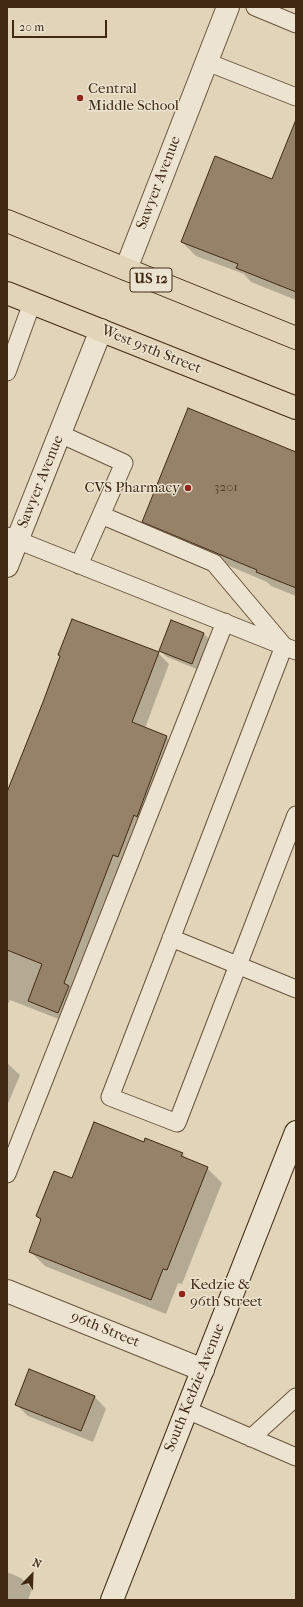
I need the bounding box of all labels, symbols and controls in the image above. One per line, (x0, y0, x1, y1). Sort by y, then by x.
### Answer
scale bar (14, 12, 109, 38)
text: 20 m (19, 20, 44, 34)
place label: Central Middle School (88, 80, 179, 115)
marker: Central Middle School (75, 93, 85, 103)
street label: Sawyer Avenue (133, 134, 185, 232)
road number: US 12 (130, 268, 172, 292)
street label: West 95th Street (98, 322, 204, 378)
street label: Sawyer Avenue (14, 433, 68, 531)
place label: CVS Pharmacy (84, 479, 180, 497)
house number: 3201 (214, 480, 238, 496)
marker: CVS Pharmacy (183, 483, 193, 493)
place label: Kedzie & 96th Street (190, 1276, 263, 1311)
marker: Kedzie & 96th Street (177, 1289, 187, 1299)
street label: 96th Street (68, 1308, 142, 1352)
street label: South Kedzie Avenue (161, 1321, 229, 1455)
north arrow (12, 1555, 52, 1595)
text: N (30, 1556, 43, 1571)

